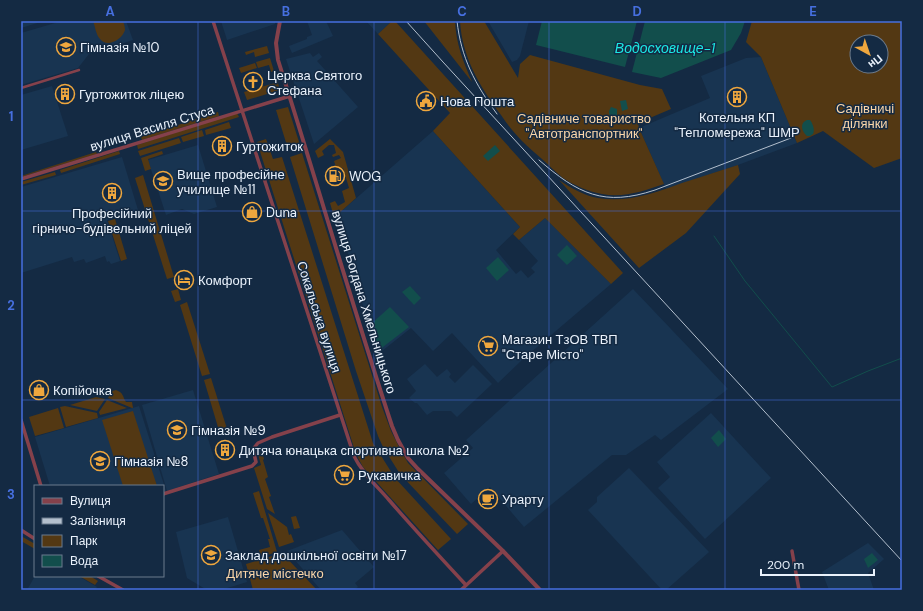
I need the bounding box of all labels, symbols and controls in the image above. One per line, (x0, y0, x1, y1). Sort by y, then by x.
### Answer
text: A (105, 3, 115, 20)
text: B (282, 3, 290, 20)
text: C (457, 3, 467, 20)
text: D (632, 3, 642, 20)
text: E (809, 3, 817, 20)
north arrow (849, 34, 889, 74)
school or university icon: Гімназія №10 (55, 36, 77, 58)
place label: Гімназія №10 (80, 39, 159, 56)
water label: Водосховище-1 (615, 39, 716, 57)
text: Пн (865, 52, 886, 72)
place label: Церква Святого Стефана (267, 67, 362, 99)
church icon: Церква Святого Стефана (242, 71, 264, 93)
building icon: Гуртожиток ліцею (54, 83, 76, 105)
place label: Гуртожиток ліцею (79, 86, 185, 103)
building icon: Котельня КП "Тепломережа" ШМР (726, 86, 748, 108)
public building icon: Нова Пошта (415, 90, 437, 112)
place label: Нова Пошта (440, 93, 515, 110)
park label: Садівничі ділянки (836, 100, 894, 132)
street label: вулиця Василя Стуса (88, 101, 217, 155)
text: 1 (9, 108, 13, 125)
place label: Котельня КП "Тепломережа" ШМР (674, 109, 800, 141)
park label: Садівниче товариство "Автотранспортник" (517, 110, 651, 142)
building icon: Гуртожиток (211, 135, 233, 157)
place label: Гуртожиток (236, 138, 303, 155)
fuel station icon: WOG (324, 165, 346, 187)
place label: Вище професійне училище №11 (177, 166, 285, 198)
place label: WOG (349, 168, 381, 185)
school or university icon: Вище професійне училище №11 (152, 170, 174, 192)
building icon: Професійний гірничо-будівельний ліцей (101, 182, 123, 204)
shop icon: Duna (241, 201, 263, 223)
place label: Duna (266, 204, 297, 221)
place label: Професійний гірничо-будівельний ліцей (32, 205, 192, 237)
street label: вулиця Богдана Хмельницького (328, 208, 400, 396)
street label: Сокальська вулиця (293, 259, 345, 375)
hotel icon: Комфорт (173, 269, 195, 291)
place label: Комфорт (198, 272, 253, 289)
text: 2 (7, 297, 15, 314)
place label: Магазин ТзОВ ТВП "Старе Місто" (502, 331, 618, 363)
supermarket icon: Магазин ТзОВ ТВП "Старе Місто" (477, 335, 499, 357)
shop icon: Копійочка (28, 379, 50, 401)
place label: Копійочка (53, 382, 113, 399)
school or university icon: Гімназія №9 (166, 419, 188, 441)
place label: Гімназія №9 (191, 422, 266, 439)
building icon: Дитяча юнацька спортивна школа №2 (214, 439, 236, 461)
place label: Дитяча юнацька спортивна школа №2 (239, 442, 469, 459)
school or university icon: Гімназія №8 (89, 450, 111, 472)
place label: Гімназія №8 (114, 453, 188, 470)
supermarket icon: Рукавичка (333, 464, 355, 486)
place label: Рукавичка (358, 467, 421, 484)
legend (34, 485, 164, 577)
text: 3 (7, 486, 15, 503)
cafe icon: Урарту (477, 488, 499, 510)
place label: Урарту (502, 491, 544, 508)
text: Вулиця (70, 493, 111, 509)
text: Залізниця (70, 513, 126, 529)
text: Парк (70, 533, 98, 549)
school or university icon: Заклад дошкільної освіти №17 (200, 544, 222, 566)
place label: Заклад дошкільної освіти №17 (225, 547, 407, 564)
scale bar (761, 551, 874, 577)
text: Вода (70, 553, 98, 569)
text: 200 m (767, 557, 804, 573)
park label: Дитяче містечко (226, 565, 324, 582)

